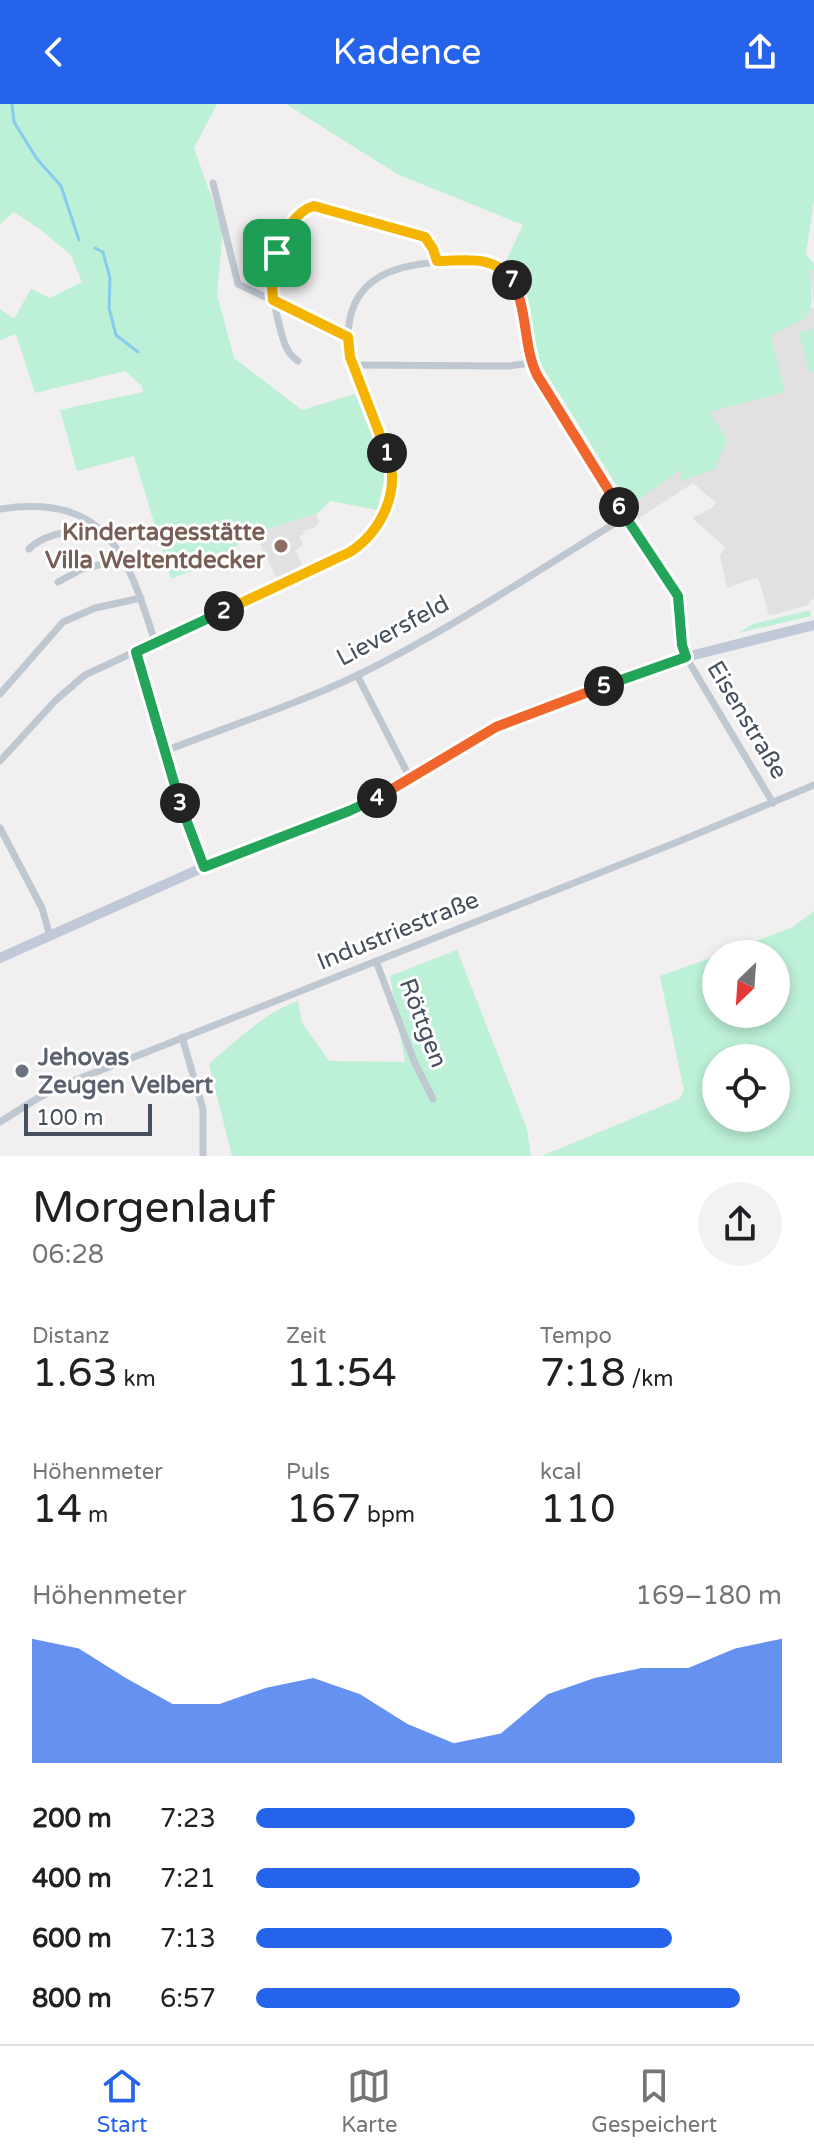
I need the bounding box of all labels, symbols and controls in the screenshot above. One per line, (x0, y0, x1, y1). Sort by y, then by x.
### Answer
icon: back (32, 30, 76, 74)
icon: share (738, 30, 782, 74)
text: Kadence (333, 31, 481, 74)
pin (243, 219, 311, 287)
icon: arrive (255, 231, 299, 275)
pin: 7 (492, 260, 532, 300)
text: 7 (505, 267, 519, 293)
pin: 1 (367, 433, 407, 473)
text: 1 (380, 440, 394, 466)
pin: 6 (599, 487, 639, 527)
text: 6 (612, 494, 626, 520)
place label: Kindertagesstätte Villa Weltentdecker (45, 518, 266, 575)
marker: Kindertagesstätte Villa Weltentdecker (272, 537, 290, 555)
street label: Lieversfeld (332, 589, 454, 673)
pin: 2 (204, 591, 244, 631)
text: 2 (217, 598, 231, 624)
street label: Eisenstraße (700, 656, 794, 784)
pin: 5 (584, 666, 624, 706)
text: 5 (597, 673, 611, 699)
pin: 4 (357, 778, 397, 818)
pin: 3 (160, 783, 200, 823)
text: 4 (370, 785, 384, 811)
text: 3 (173, 790, 187, 816)
street label: Industriestraße (313, 885, 483, 977)
north arrow (702, 940, 790, 1028)
map controls (702, 940, 790, 1132)
street label: Röttgen (393, 974, 453, 1072)
place label: Jehovas Zeugen Velbert (37, 1043, 214, 1100)
button: locate (702, 1044, 790, 1132)
marker: Jehovas Zeugen Velbert (13, 1062, 31, 1080)
scale bar (24, 1100, 152, 1136)
text: 100 m (36, 1105, 103, 1131)
text: Morgenlauf (32, 1182, 275, 1235)
button: share (698, 1182, 782, 1266)
text: 06:28 (32, 1239, 104, 1270)
text: Distanz (32, 1323, 109, 1349)
text: Zeit (286, 1323, 326, 1349)
text: Tempo (540, 1323, 612, 1349)
text: 1.63 (32, 1349, 118, 1397)
text: 11:54 (286, 1349, 397, 1397)
text: 7:18 (540, 1349, 626, 1397)
text: km (118, 1366, 156, 1392)
text: /km (626, 1366, 673, 1392)
text: Höhenmeter (32, 1459, 163, 1485)
text: Puls (286, 1459, 330, 1485)
text: kcal (540, 1459, 581, 1485)
text: 14 (32, 1485, 82, 1533)
text: 167 (286, 1485, 361, 1533)
text: 110 (540, 1485, 615, 1533)
text: m (82, 1502, 108, 1528)
text: bpm (361, 1502, 415, 1528)
text: Höhenmeter (32, 1580, 186, 1611)
text: 169–180 m (636, 1580, 782, 1611)
text: 200 m (32, 1803, 112, 1834)
text: 7:23 (160, 1803, 216, 1834)
text: 400 m (32, 1863, 112, 1894)
text: 7:21 (160, 1863, 216, 1894)
text: 600 m (32, 1923, 112, 1954)
text: 7:13 (160, 1923, 216, 1954)
text: 800 m (32, 1983, 112, 2014)
text: 6:57 (160, 1983, 216, 2014)
tab: Start (97, 2064, 148, 2138)
tab: Karte (341, 2064, 398, 2138)
tab: Gespeichert (591, 2064, 717, 2138)

